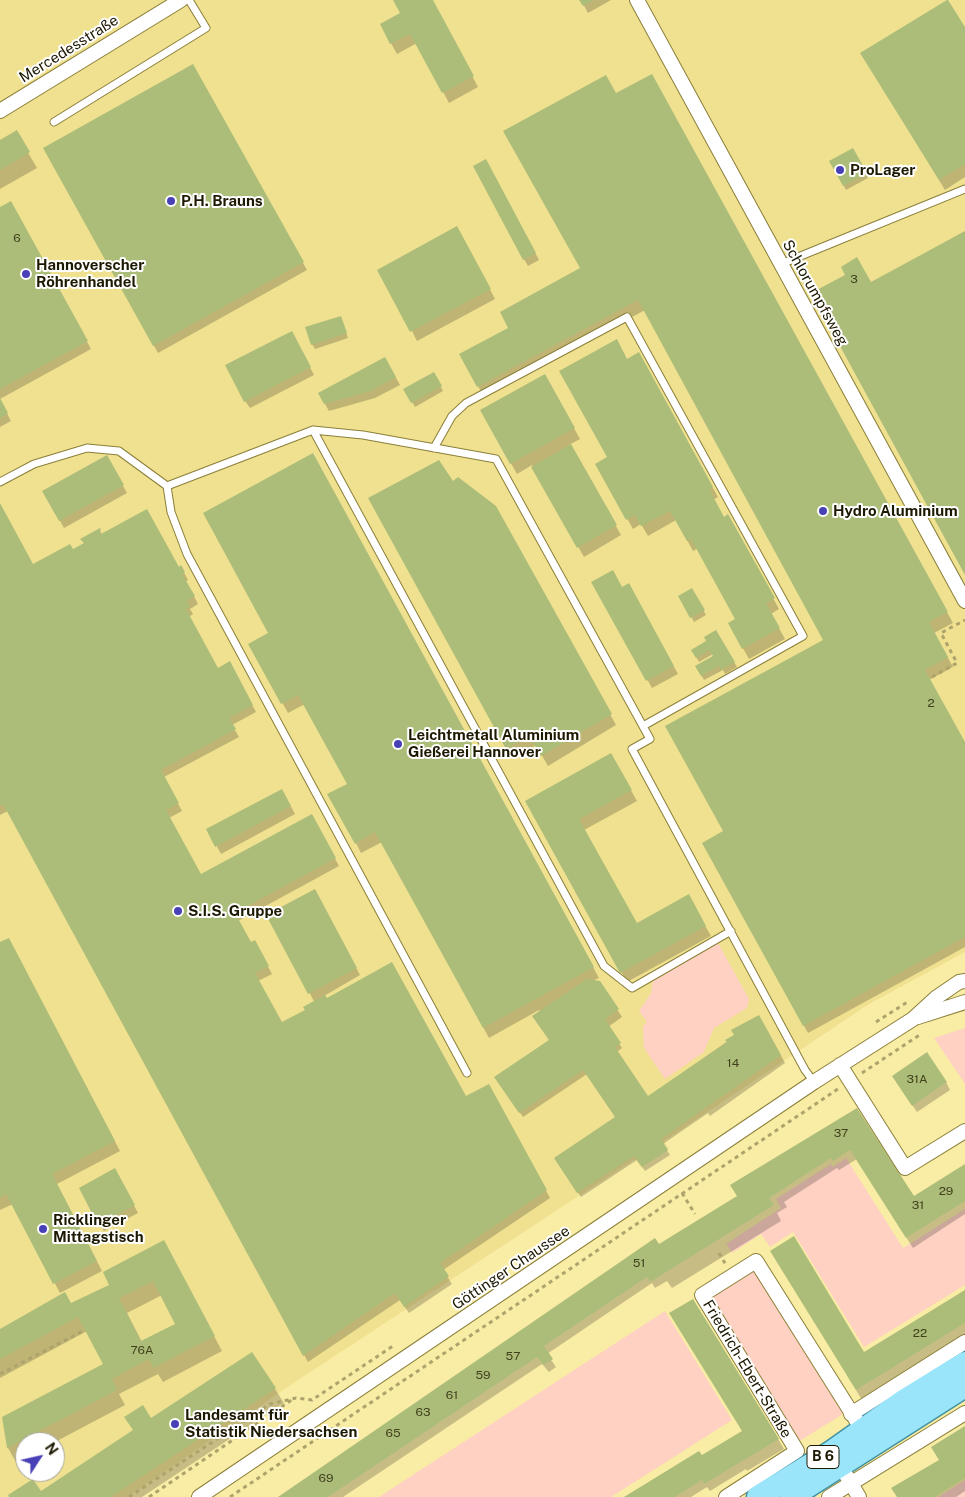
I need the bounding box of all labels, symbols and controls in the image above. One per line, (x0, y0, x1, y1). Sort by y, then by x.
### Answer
street label: Mercedesstraße (16, 11, 122, 87)
place label: ProLager (850, 161, 915, 179)
marker: ProLager (834, 164, 846, 176)
place label: P.H. Brauns (181, 192, 263, 210)
marker: P.H. Brauns (165, 195, 177, 207)
house number: 6 (13, 231, 21, 245)
street label: Schlorumpfsweg (778, 237, 852, 349)
place label: Hannoverscher Röhrenhandel (36, 256, 144, 291)
marker: Hannoverscher Röhrenhandel (20, 268, 32, 280)
house number: 3 (850, 272, 858, 286)
place label: Hydro Aluminium (833, 502, 958, 520)
marker: Hydro Aluminium (817, 505, 829, 517)
house number: 2 (927, 696, 935, 710)
place label: Leichtmetall Aluminium Gießerei Hannover (408, 726, 579, 761)
marker: Leichtmetall Aluminium Gießerei Hannover (392, 738, 404, 750)
place label: S.I.S. Gruppe (188, 902, 282, 920)
marker: S.I.S. Gruppe (172, 905, 184, 917)
house number: 14 (727, 1056, 739, 1070)
house number: 31A (907, 1072, 927, 1086)
house number: 37 (834, 1126, 848, 1140)
house number: 29 (939, 1184, 953, 1198)
house number: 31 (912, 1198, 924, 1212)
place label: Ricklinger Mittagstisch (53, 1211, 144, 1246)
street label: Göttinger Chaussee (449, 1222, 573, 1314)
marker: Ricklinger Mittagstisch (37, 1223, 49, 1235)
house number: 51 (633, 1256, 645, 1270)
street label: Friedrich-Ebert-Straße (699, 1297, 795, 1441)
house number: 22 (913, 1326, 927, 1340)
house number: 76A (131, 1343, 153, 1357)
house number: 57 (506, 1349, 520, 1363)
house number: 59 (475, 1368, 491, 1382)
house number: 61 (446, 1388, 458, 1402)
house number: 63 (416, 1405, 430, 1419)
place label: Landesamt für Statistik Niedersachsen (185, 1406, 357, 1441)
marker: Landesamt für Statistik Niedersachsen (169, 1418, 181, 1430)
house number: 65 (385, 1426, 401, 1440)
north arrow (15, 1432, 65, 1482)
text: N (42, 1440, 61, 1458)
road number: B 6 (807, 1445, 839, 1468)
house number: 69 (319, 1471, 333, 1485)

